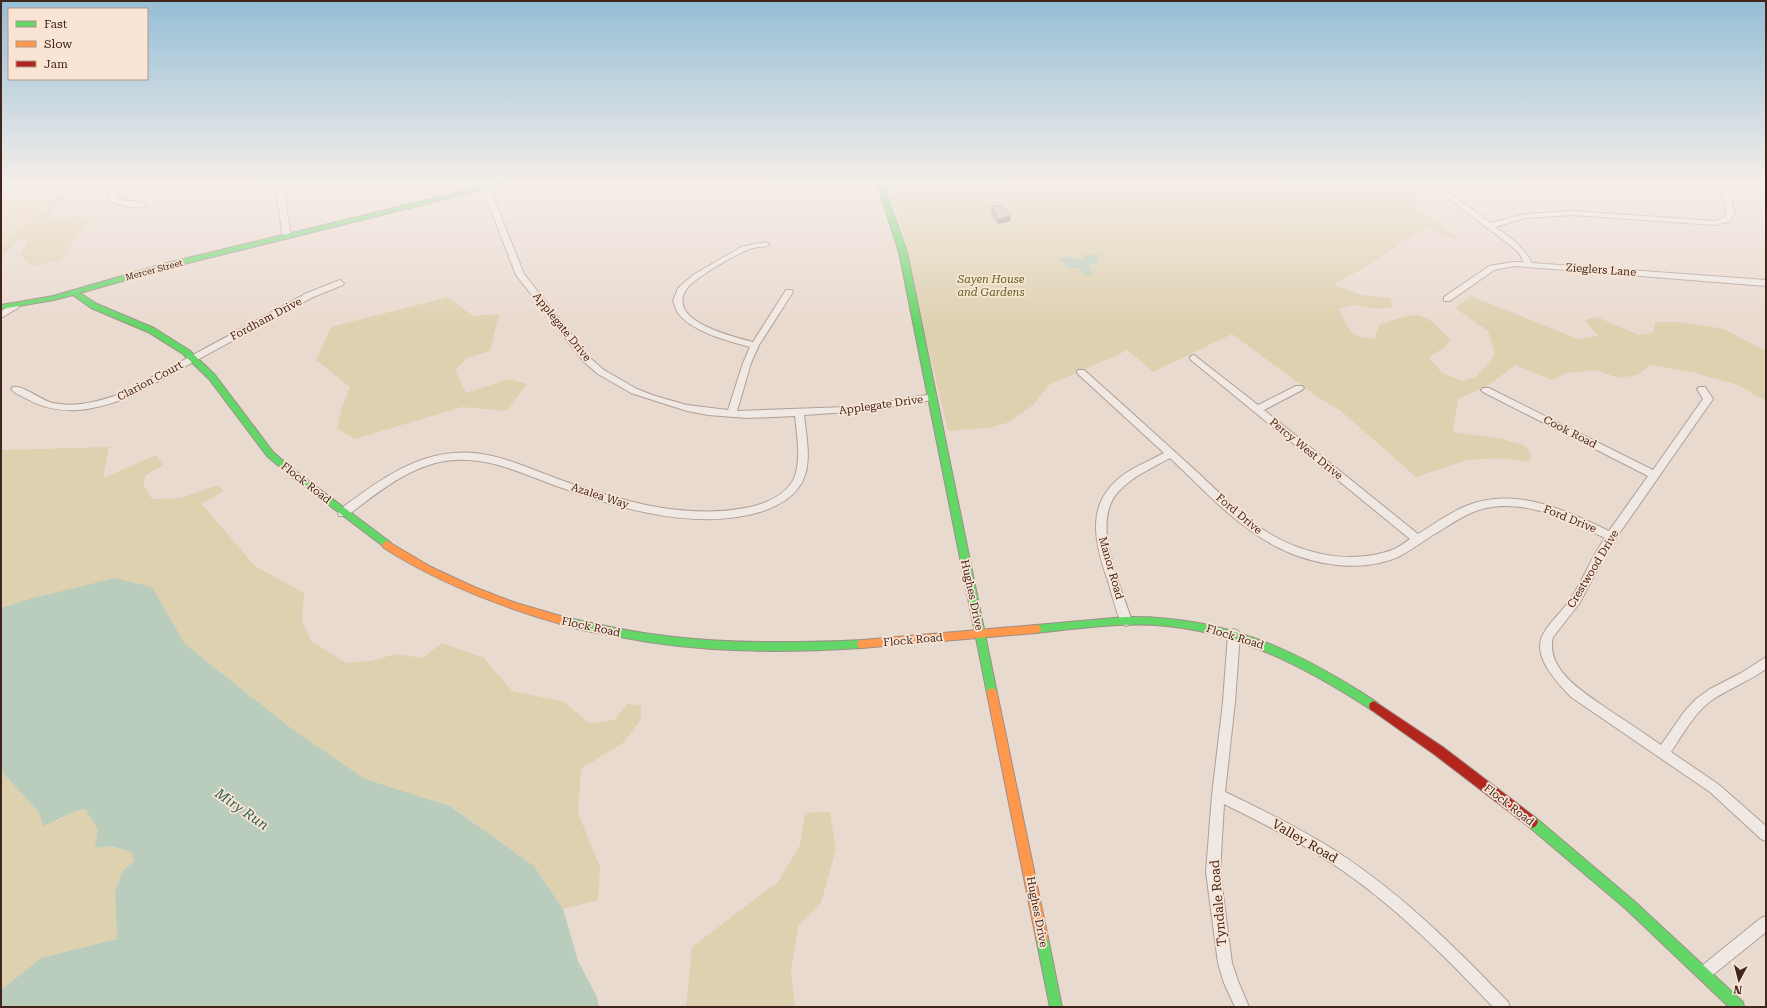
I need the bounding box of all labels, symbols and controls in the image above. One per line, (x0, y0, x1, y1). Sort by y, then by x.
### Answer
legend (8, 8, 148, 80)
text: Fast (44, 17, 68, 31)
text: Slow (44, 37, 72, 51)
text: Jam (44, 57, 68, 71)
street label: Mercer Street (124, 257, 184, 282)
street label: Zieglers Lane (1565, 261, 1637, 279)
park label: Sayen House and Gardens (957, 273, 1025, 299)
street label: Applegate Drive (530, 290, 594, 364)
street label: Fordham Drive (228, 295, 304, 343)
street label: Clarion Court (115, 358, 185, 404)
street label: Applegate Drive (838, 393, 924, 417)
street label: Cook Road (1541, 413, 1599, 451)
street label: Percy West Drive (1267, 416, 1345, 482)
street label: Flock Road (278, 460, 334, 506)
street label: Azalea Way (569, 481, 631, 512)
street label: Ford Drive (1213, 491, 1265, 537)
street label: Ford Drive (1542, 503, 1598, 535)
street label: Crestwood Drive (1565, 528, 1621, 610)
street label: Manor Road (1096, 535, 1126, 601)
street label: Hughes Drive (958, 558, 986, 632)
street label: Flock Road (560, 614, 622, 640)
street label: Flock Road (1205, 622, 1265, 652)
street label: Flock Road (883, 631, 943, 649)
street label: Flock Road (1481, 782, 1537, 828)
water label: Miry Run (211, 784, 272, 833)
street label: Valley Road (1270, 816, 1341, 866)
street label: Tyndale Road (1207, 859, 1229, 947)
street label: Hughes Drive (1024, 875, 1050, 949)
north arrow (1719, 960, 1759, 1000)
text: N (1732, 982, 1743, 996)

